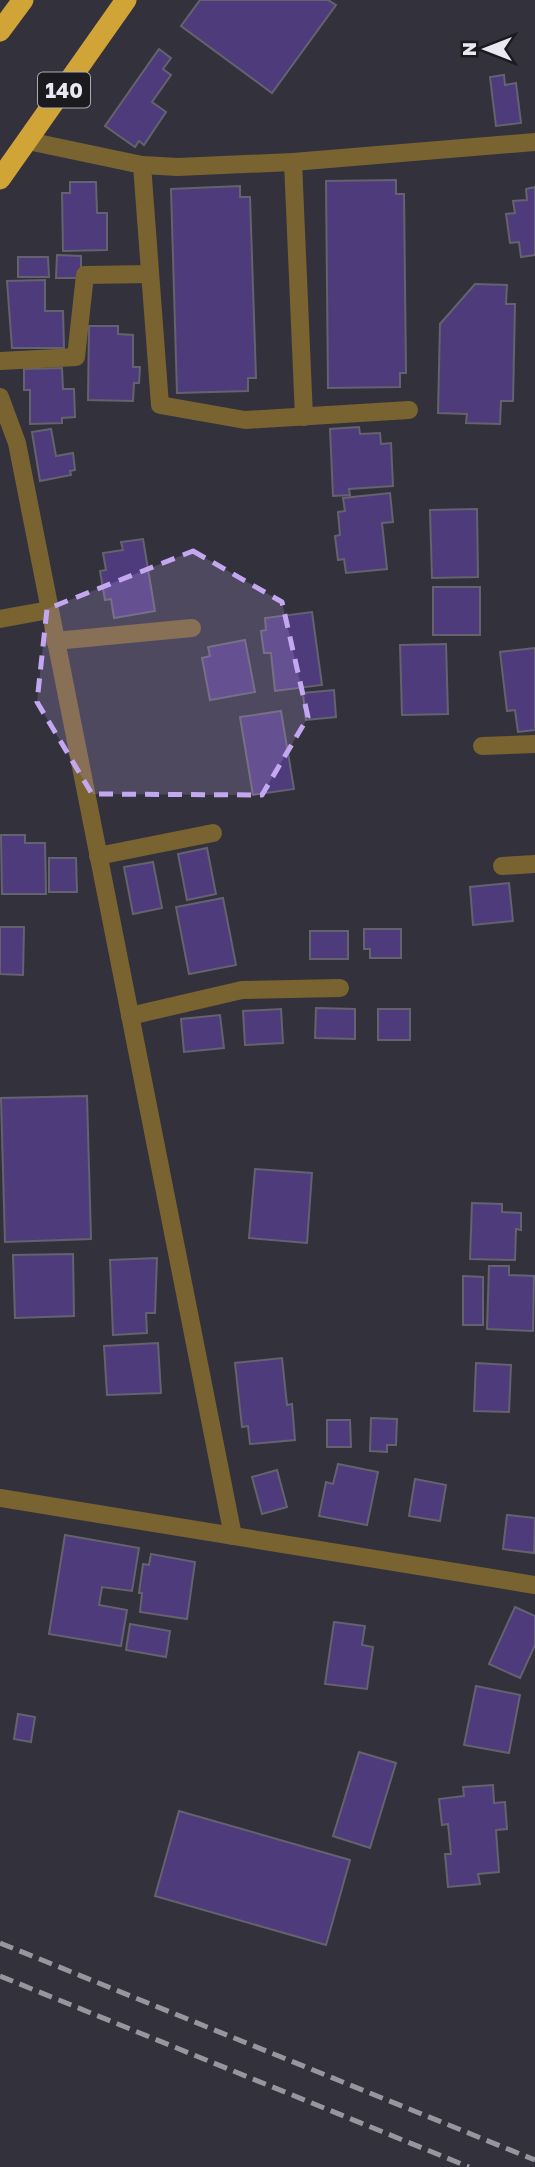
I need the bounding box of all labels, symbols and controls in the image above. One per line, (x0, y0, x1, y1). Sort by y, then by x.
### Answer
north arrow (451, 14, 521, 84)
text: N (457, 42, 480, 56)
road number: 140 (38, 72, 90, 108)

